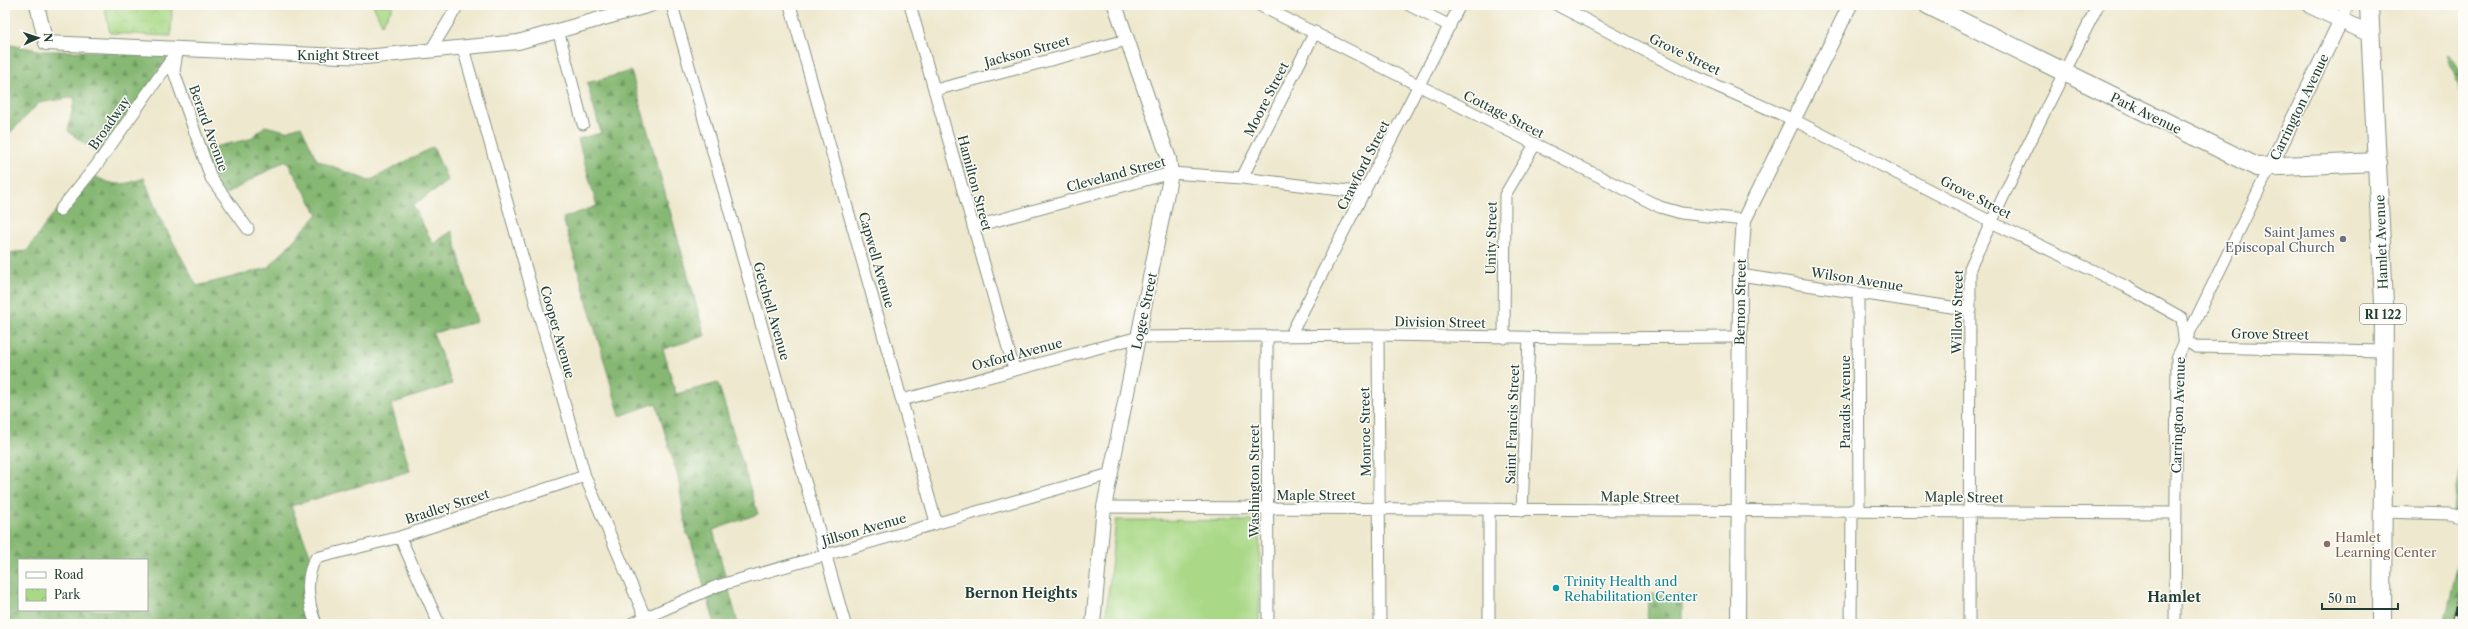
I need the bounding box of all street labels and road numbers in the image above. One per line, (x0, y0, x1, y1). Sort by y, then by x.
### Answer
street label: Grove Street (1647, 30, 1724, 78)
street label: Jackson Street (981, 32, 1072, 71)
street label: Knight Street (297, 47, 379, 63)
street label: Carrington Avenue (2266, 51, 2332, 163)
street label: Moore Street (1240, 59, 1292, 139)
street label: Berard Avenue (186, 83, 232, 173)
street label: Cottage Street (1461, 87, 1547, 141)
street label: Park Avenue (2108, 89, 2184, 137)
street label: Broadway (85, 93, 134, 153)
street label: Crawford Street (1333, 117, 1393, 213)
street label: Hamilton Street (954, 133, 996, 233)
street label: Cleveland Street (1065, 153, 1168, 195)
street label: Grove Street (1938, 172, 2015, 222)
street label: Hamlet Avenue (2371, 194, 2391, 290)
street label: Unity Street (1482, 201, 1500, 275)
street label: Capwell Avenue (856, 210, 898, 310)
street label: Bernon Street (1731, 258, 1749, 345)
street label: Getchell Avenue (750, 260, 794, 362)
street label: Wilson Avenue (1809, 264, 1904, 294)
street label: Willow Street (1948, 269, 1966, 355)
street label: Logee Street (1128, 271, 1160, 351)
street label: Cooper Avenue (537, 284, 579, 380)
road number: RI 122 (2360, 304, 2406, 324)
street label: Division Street (1394, 313, 1486, 331)
street label: Grove Street (2231, 325, 2309, 343)
street label: Oxford Avenue (970, 334, 1064, 374)
street label: Paradis Avenue (1837, 355, 1853, 449)
street label: Carrington Avenue (2168, 356, 2188, 474)
street label: Saint Francis Street (1502, 363, 1522, 484)
street label: Monroe Street (1356, 387, 1374, 477)
street label: Washington Street (1246, 424, 1262, 539)
street label: Bradley Street (403, 485, 491, 527)
street label: Maple Street (1276, 487, 1356, 503)
street label: Maple Street (1600, 488, 1680, 506)
street label: Maple Street (1924, 488, 2004, 506)
street label: Jillson Avenue (818, 509, 908, 549)

